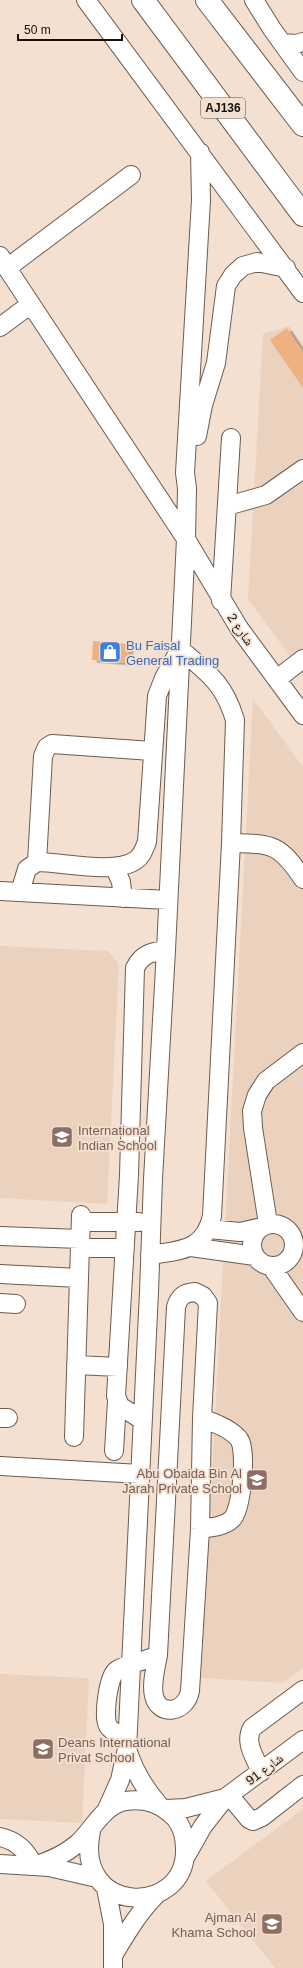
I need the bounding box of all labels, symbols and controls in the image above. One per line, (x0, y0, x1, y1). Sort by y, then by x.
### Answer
scale bar (18, 16, 122, 42)
text: 50 m (24, 23, 51, 37)
road number: AJ136 (201, 98, 245, 118)
street label: شارع 2 (223, 610, 257, 649)
place label: Bu Faisal General Trading (126, 638, 219, 668)
shop icon: Bu Faisal General Trading (97, 639, 123, 665)
place label: International Indian School (78, 1123, 157, 1153)
school or university icon: International Indian School (49, 1124, 75, 1150)
place label: Abu Obaida Bin Al Jarah Private School (122, 1466, 242, 1496)
school or university icon: Abu Obaida Bin Al Jarah Private School (244, 1467, 270, 1493)
place label: Deans International Privat School (58, 1735, 171, 1765)
school or university icon: Deans International Privat School (30, 1736, 56, 1762)
street label: شارع 91 (243, 1751, 287, 1790)
place label: Ajman Al Khama School (171, 1910, 256, 1940)
school or university icon: Ajman Al Khama School (259, 1911, 285, 1937)

